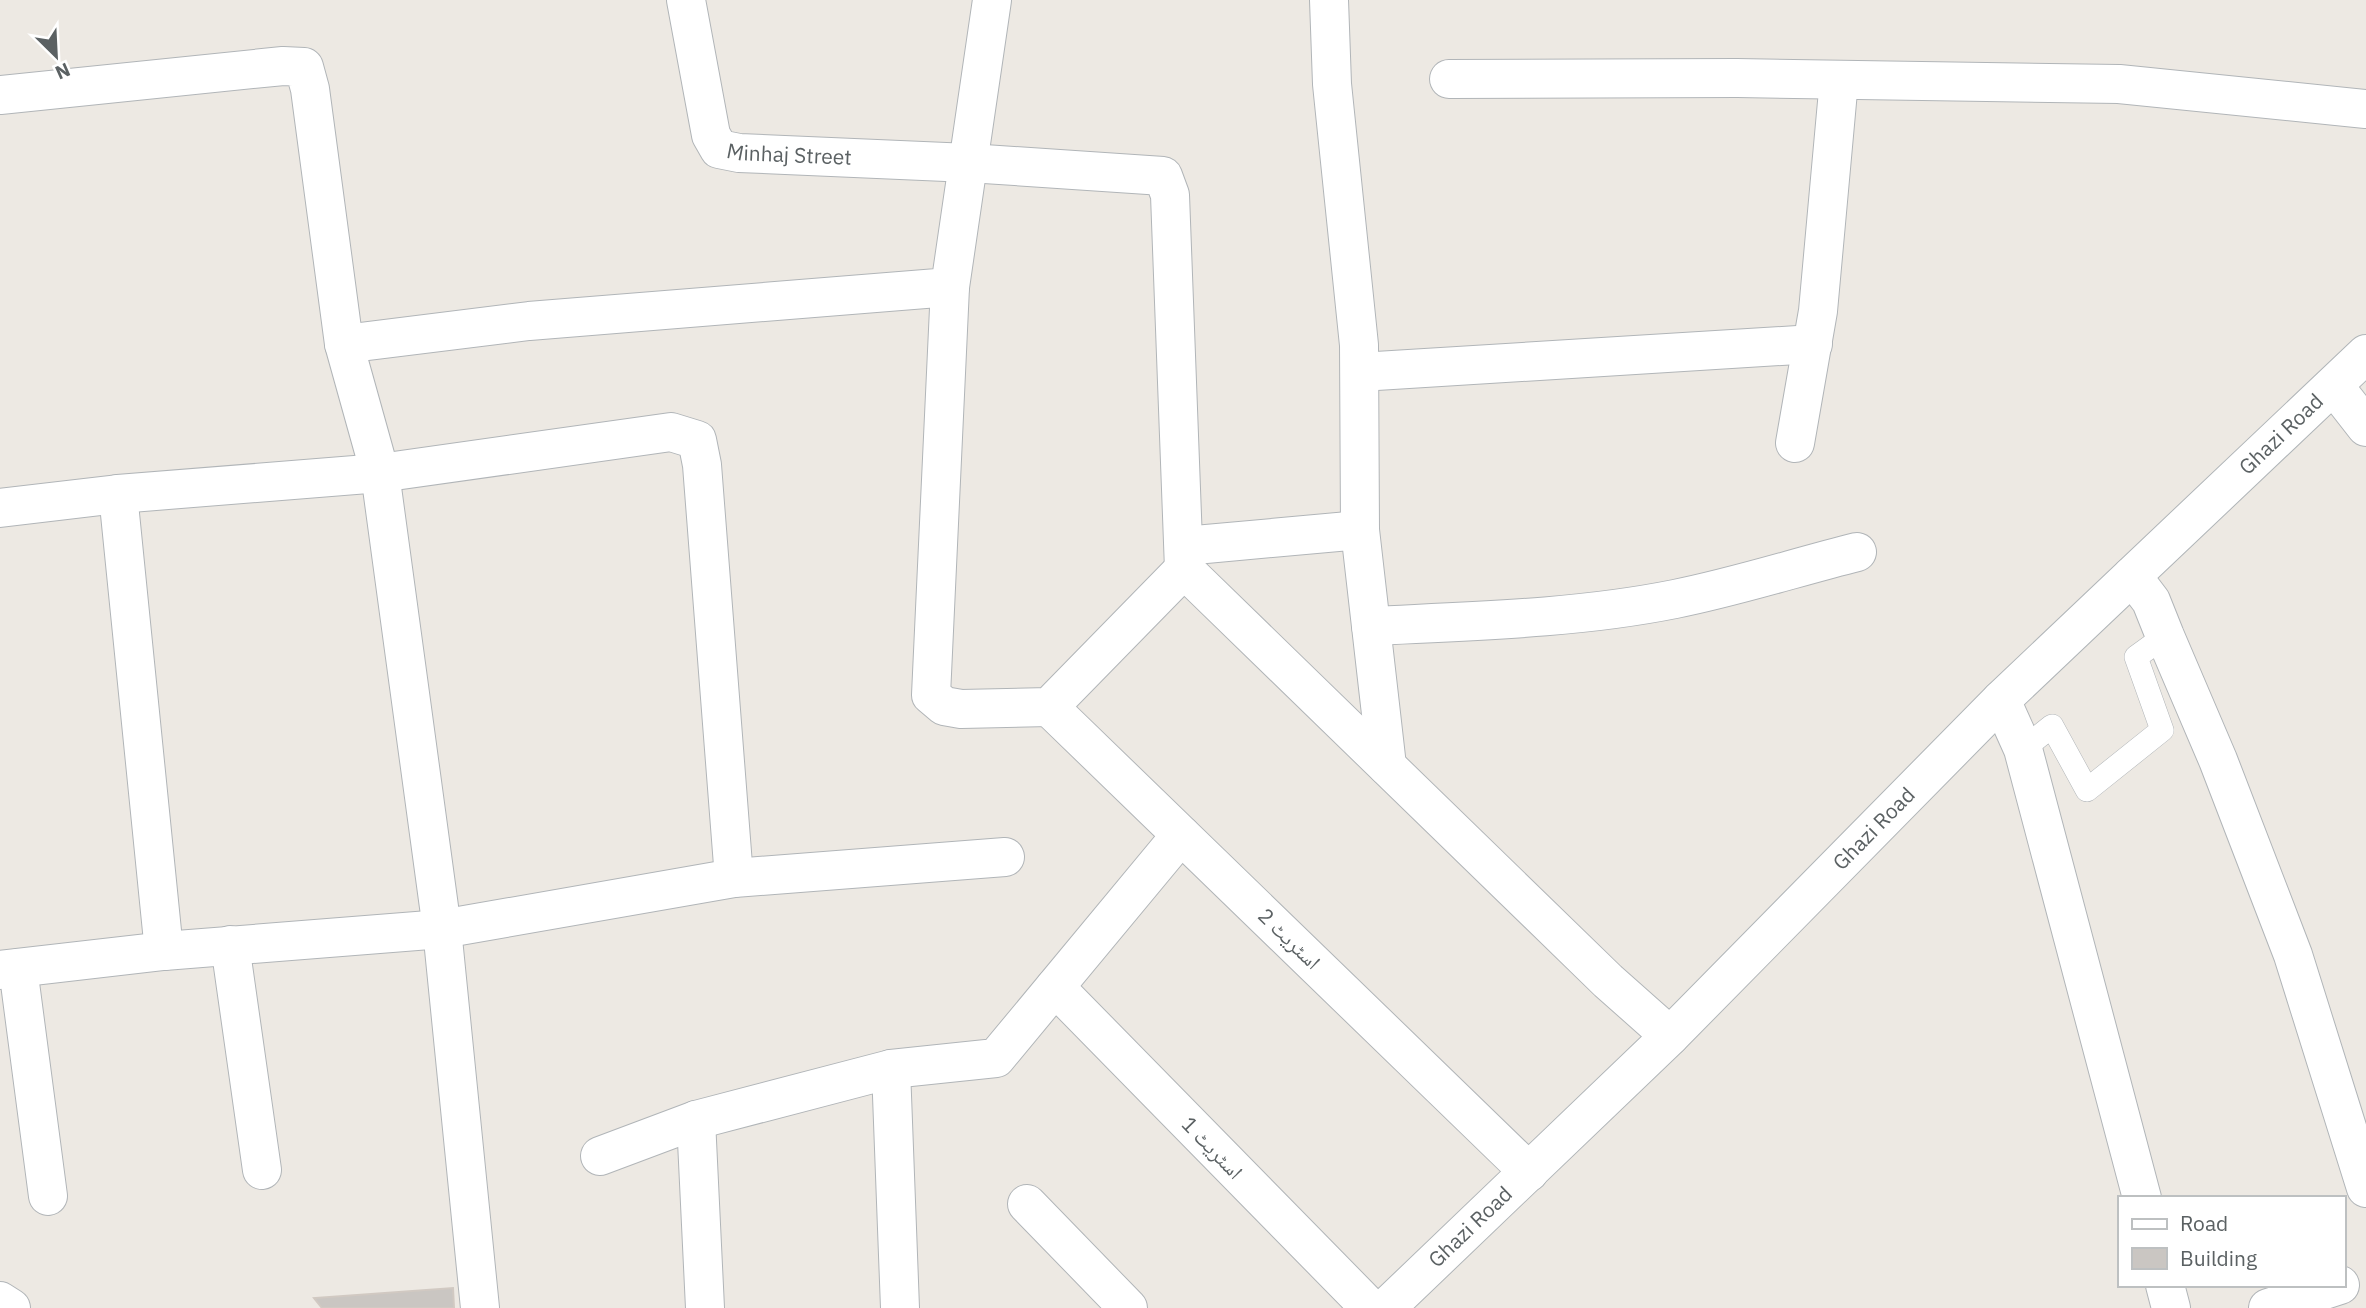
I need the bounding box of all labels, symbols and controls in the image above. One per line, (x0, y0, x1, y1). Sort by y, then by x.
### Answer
north arrow (21, 21, 91, 91)
text: N (52, 58, 74, 85)
street label: Minhaj Street (724, 136, 852, 171)
street label: Ghazi Road (2232, 387, 2329, 480)
street label: Ghazi Road (1826, 781, 1921, 876)
street label: اسٹریٹ 2 (1252, 902, 1327, 975)
street label: اسٹریٹ 1 (1176, 1110, 1249, 1185)
street label: Ghazi Road (1422, 1180, 1518, 1273)
legend (2118, 1196, 2345, 1287)
text: Road (2180, 1209, 2228, 1237)
text: Building (2180, 1244, 2257, 1272)

